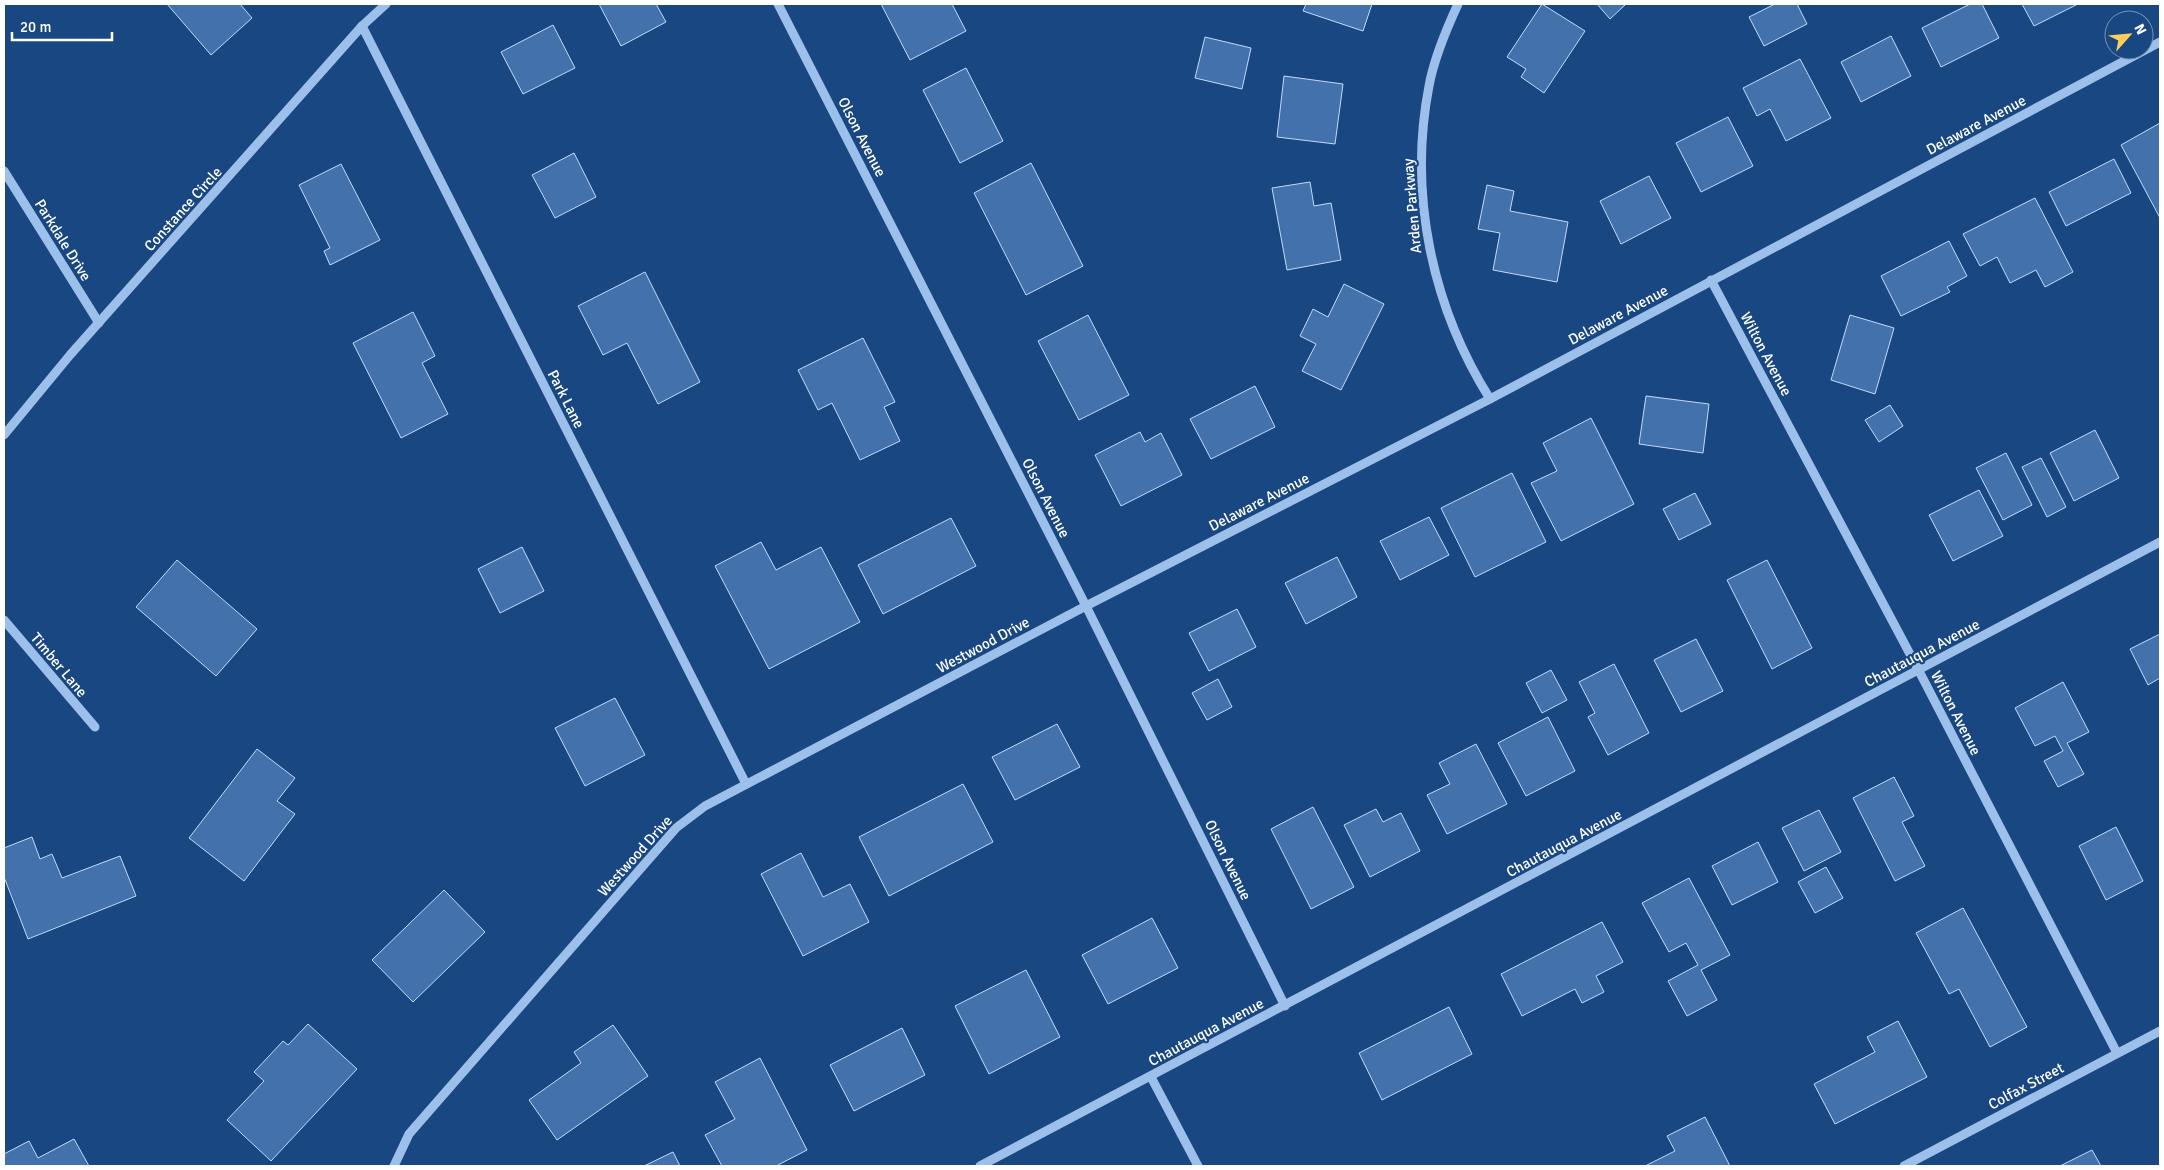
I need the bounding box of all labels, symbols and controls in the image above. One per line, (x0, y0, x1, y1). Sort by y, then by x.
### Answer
scale bar (12, 10, 112, 42)
north arrow (2104, 10, 2154, 60)
text: 20 m (20, 18, 51, 36)
text: N (2130, 21, 2150, 38)
street label: Delaware Avenue (1923, 91, 2029, 159)
street label: Olson Avenue (834, 94, 890, 180)
street label: Arden Parkway (1399, 158, 1425, 254)
street label: Constance Circle (140, 163, 226, 255)
street label: Parkdale Drive (31, 196, 95, 284)
street label: Delaware Avenue (1565, 281, 1671, 349)
street label: Wilton Avenue (1736, 309, 1796, 399)
street label: Park Lane (544, 367, 588, 431)
street label: Olson Avenue (1018, 455, 1074, 541)
street label: Delaware Avenue (1206, 469, 1312, 535)
street label: Westwood Drive (933, 613, 1033, 677)
street label: Chautauqua Avenue (1861, 615, 1983, 691)
street label: Timber Lane (27, 629, 91, 701)
street label: Wilton Avenue (1927, 668, 1985, 758)
street label: Chautauqua Avenue (1503, 805, 1625, 881)
street label: Westwood Drive (594, 812, 676, 900)
street label: Olson Avenue (1201, 817, 1255, 903)
street label: Chautauqua Avenue (1145, 994, 1267, 1070)
street label: Colfax Street (1985, 1059, 2067, 1113)

